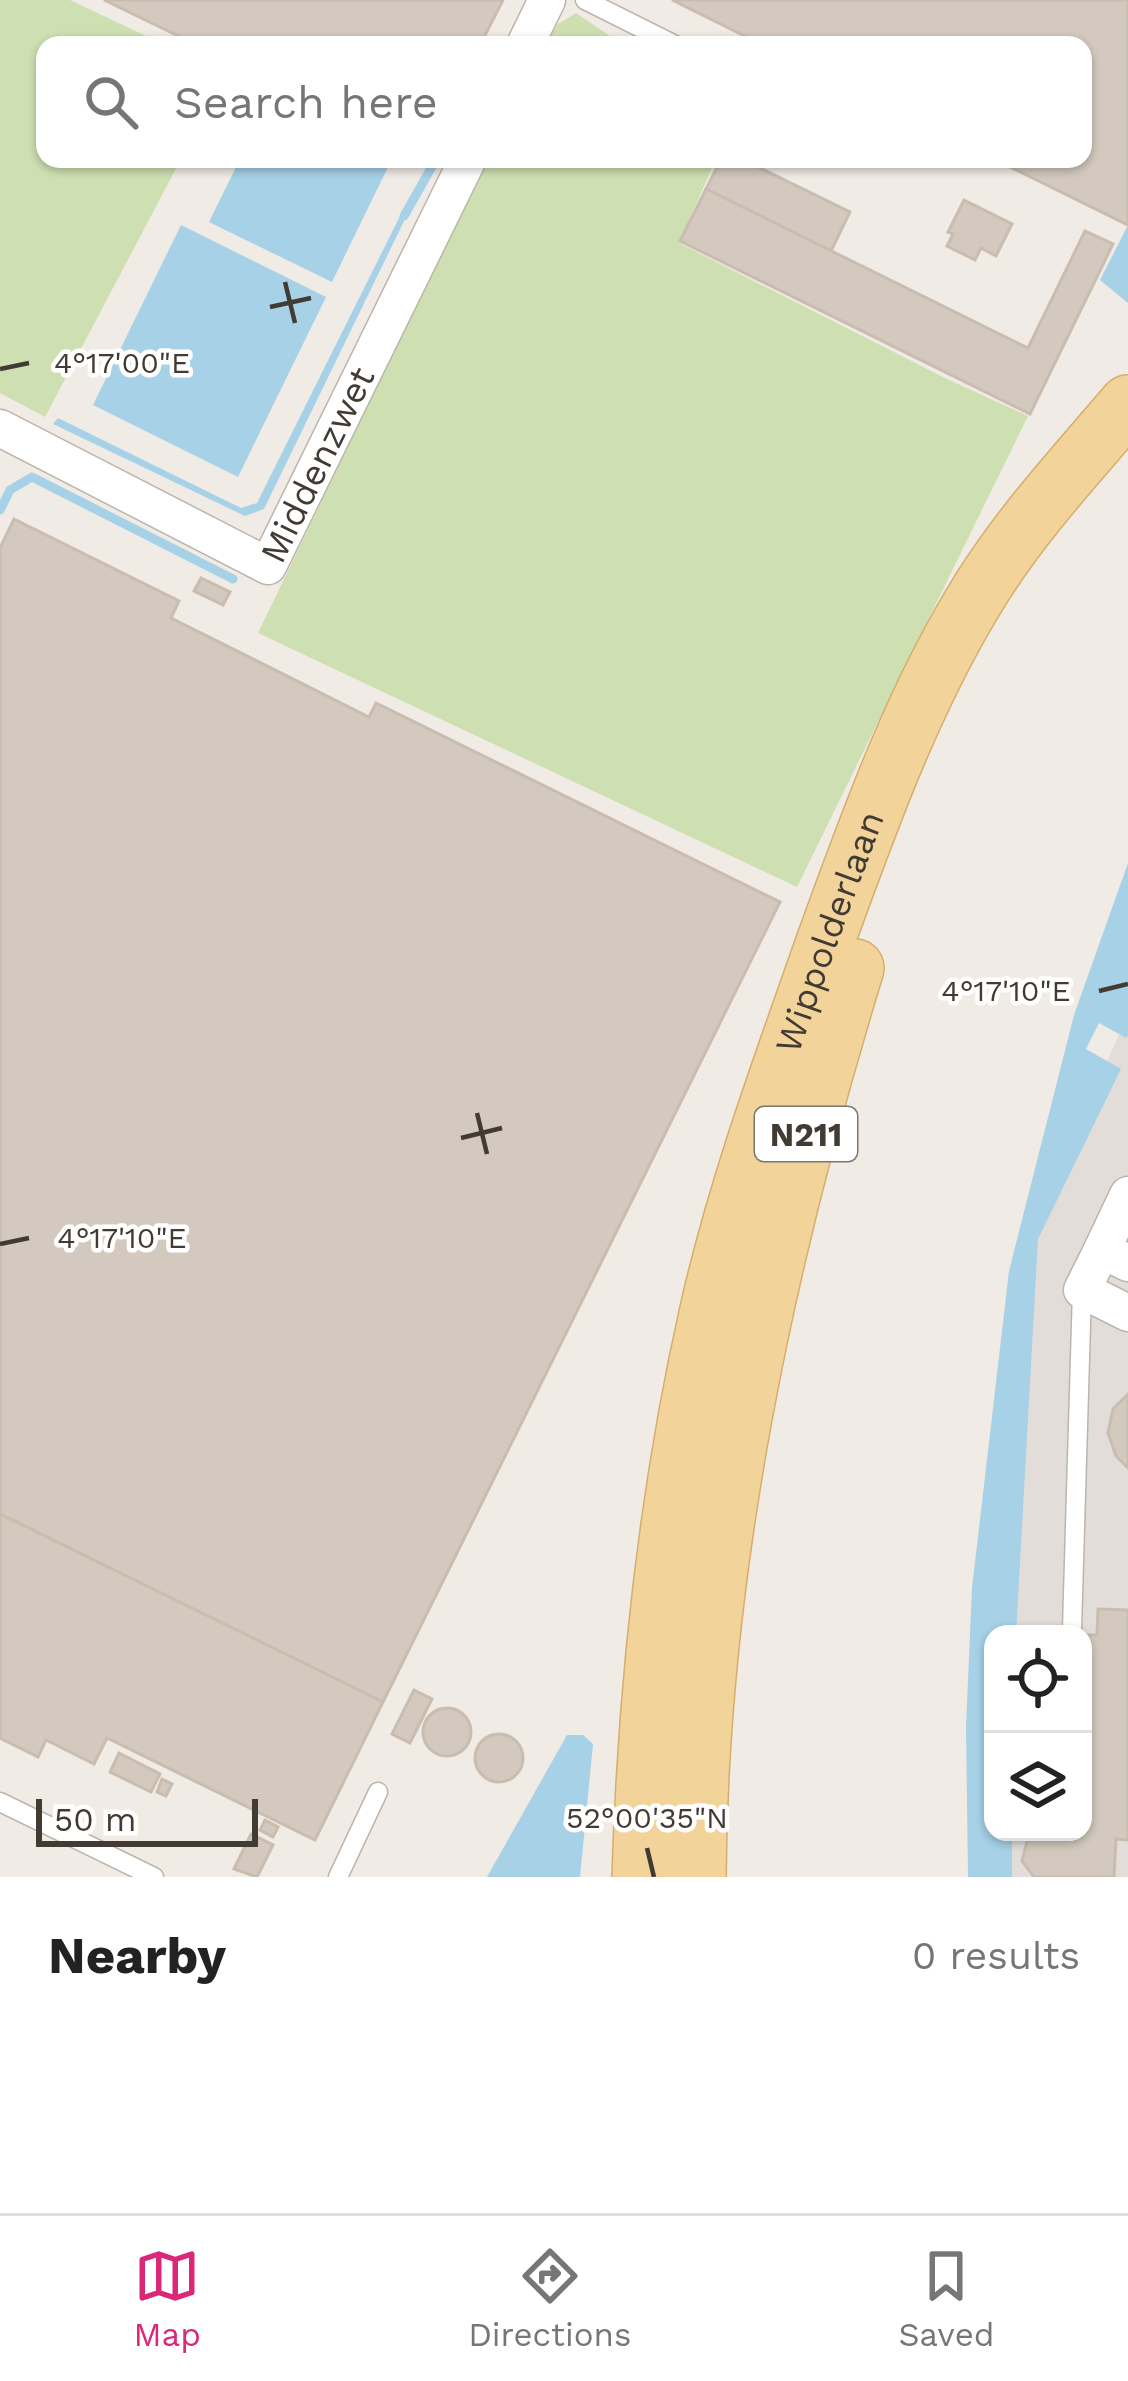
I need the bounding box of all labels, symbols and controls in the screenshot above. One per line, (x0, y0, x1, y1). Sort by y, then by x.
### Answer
search box (36, 36, 1092, 168)
icon: search (78, 69, 144, 135)
text: Search here (174, 76, 438, 129)
text: 4°17'00"E (54, 345, 190, 380)
street label: Middenzwet (252, 360, 383, 570)
street label: Wippolderlaan (767, 805, 893, 1059)
text: 4°17'10"E (941, 973, 1071, 1008)
road number: N211 (755, 1107, 857, 1161)
text: 4°17'10"E (57, 1220, 187, 1255)
map controls (984, 1625, 1092, 1841)
button: locate (984, 1625, 1092, 1733)
button: layers (984, 1733, 1092, 1841)
scale bar (36, 1793, 258, 1846)
text: 50 m (54, 1800, 136, 1839)
text: 52°00'35"N (566, 1800, 728, 1835)
text: Nearby (48, 1926, 226, 1985)
text: 0 results (912, 1933, 1080, 1978)
tab: Map (134, 2243, 201, 2354)
tab: Directions (468, 2243, 631, 2354)
tab: Saved (899, 2243, 994, 2354)

